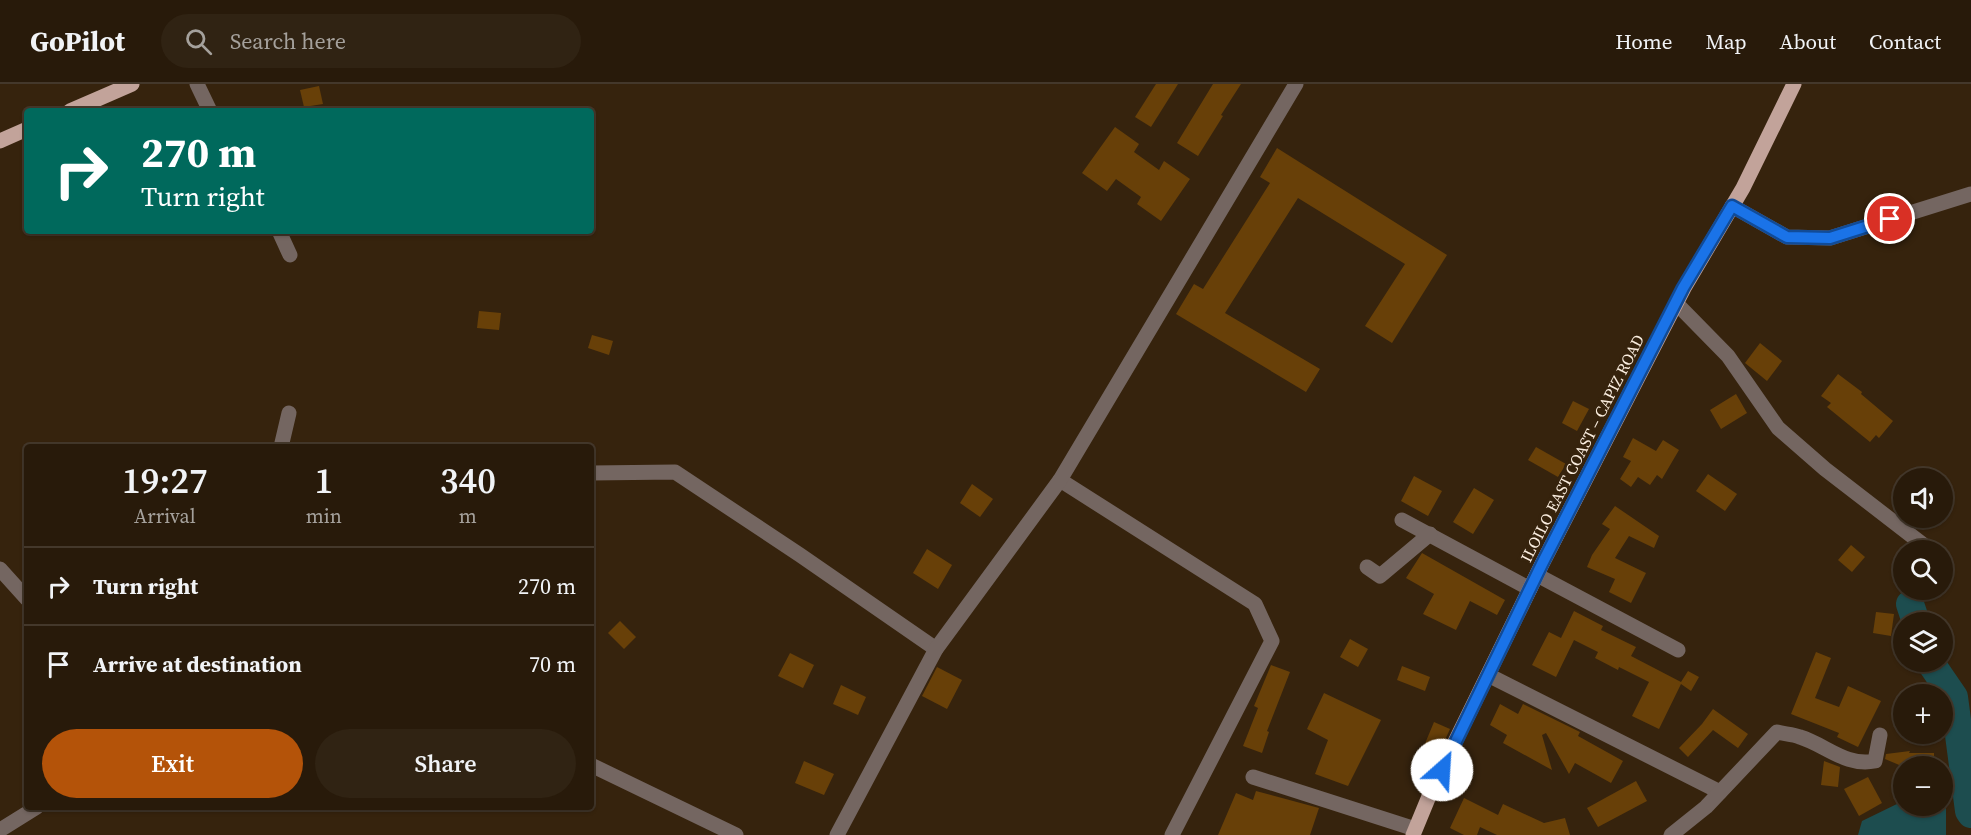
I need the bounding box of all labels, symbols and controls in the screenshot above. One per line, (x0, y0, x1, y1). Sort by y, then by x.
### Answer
search box (161, 14, 581, 68)
text: GoPilot (30, 22, 125, 60)
icon: search (182, 25, 215, 58)
text: Search here (230, 26, 346, 56)
text: Home (1615, 27, 1673, 56)
text: Map (1706, 27, 1747, 56)
text: About (1780, 27, 1836, 56)
text: Contact (1869, 27, 1941, 56)
text: 270 m (141, 123, 256, 181)
icon: right (42, 132, 120, 210)
text: Turn right (141, 178, 265, 215)
pin (1864, 193, 1915, 244)
icon: arrive (1873, 202, 1906, 235)
street label: ILOILO EAST COAST – CAPIZ ROAD (1515, 330, 1649, 566)
text: 19:27 (122, 456, 208, 505)
text: 1 (314, 456, 333, 505)
text: 340 (440, 456, 496, 505)
map controls (1893, 468, 1953, 816)
button: sound (1893, 468, 1953, 528)
text: Arrival (134, 502, 196, 530)
text: min (306, 502, 342, 530)
text: m (459, 502, 477, 530)
button: search (1893, 540, 1953, 600)
icon: right (42, 570, 75, 603)
text: Turn right (93, 571, 198, 601)
text: 270 m (518, 571, 576, 601)
button: layers (1893, 612, 1953, 672)
icon: arrive (42, 648, 75, 681)
text: Arrive at destination (93, 649, 302, 679)
text: 70 m (529, 649, 576, 679)
button: + (1893, 684, 1953, 744)
button: Exit (42, 729, 303, 798)
button: Share (315, 729, 576, 798)
position arrow (1410, 738, 1474, 802)
button: − (1893, 756, 1953, 816)

